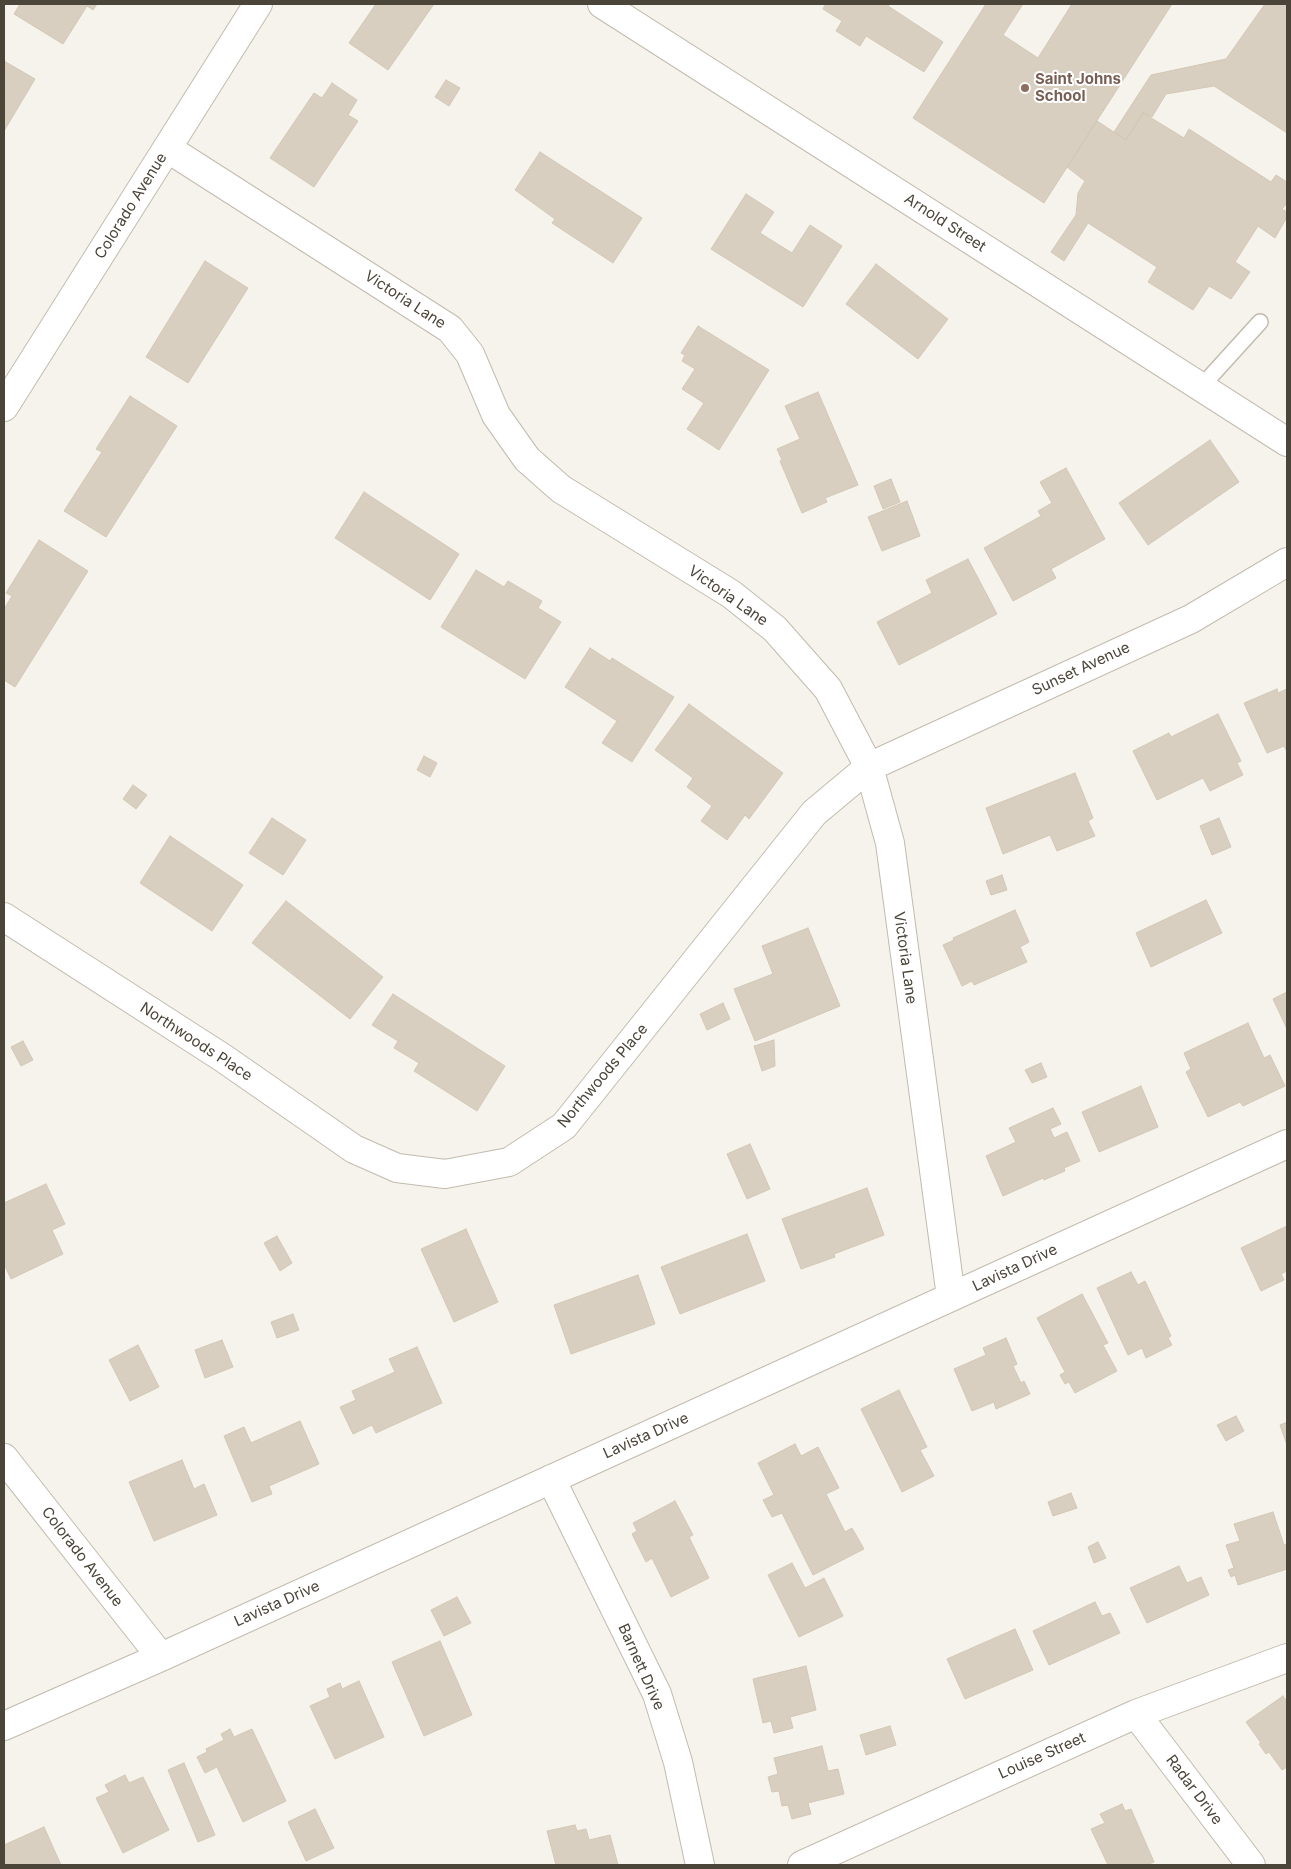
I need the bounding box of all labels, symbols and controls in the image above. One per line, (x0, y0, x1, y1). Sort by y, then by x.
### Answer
place label: Saint Johns School (1035, 70, 1121, 105)
marker: Saint Johns School (1019, 82, 1031, 94)
street label: Colorado Avenue (91, 150, 171, 262)
street label: Arnold Street (901, 190, 989, 256)
street label: Victoria Lane (361, 267, 449, 333)
street label: Victoria Lane (685, 562, 771, 630)
street label: Sunset Avenue (1029, 638, 1133, 700)
street label: Victoria Lane (890, 911, 920, 1005)
street label: Northwoods Place (136, 999, 256, 1085)
street label: Northwoods Place (554, 1020, 652, 1132)
street label: Lavista Drive (970, 1241, 1060, 1295)
street label: Lavista Drive (601, 1409, 691, 1463)
street label: Colorado Avenue (37, 1503, 127, 1611)
street label: Lavista Drive (232, 1577, 322, 1631)
street label: Barnett Drive (614, 1621, 668, 1713)
street label: Louise Street (996, 1729, 1088, 1783)
street label: Radar Drive (1162, 1752, 1226, 1828)

